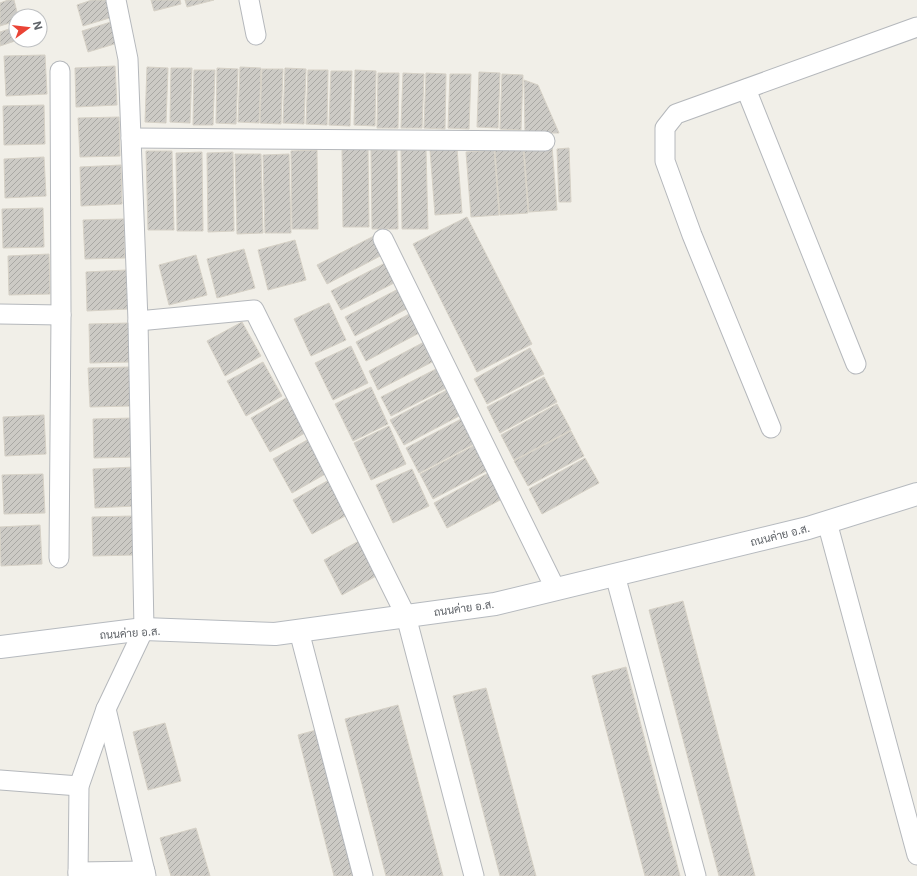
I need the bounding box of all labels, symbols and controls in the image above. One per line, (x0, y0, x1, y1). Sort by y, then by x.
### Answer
north arrow (8, 8, 48, 48)
text: N (30, 20, 46, 31)
street label: ถนนค่าย อ.ส. (749, 521, 811, 549)
street label: ถนนค่าย อ.ส. (433, 597, 495, 619)
street label: ถนนค่าย อ.ส. (99, 624, 161, 642)

